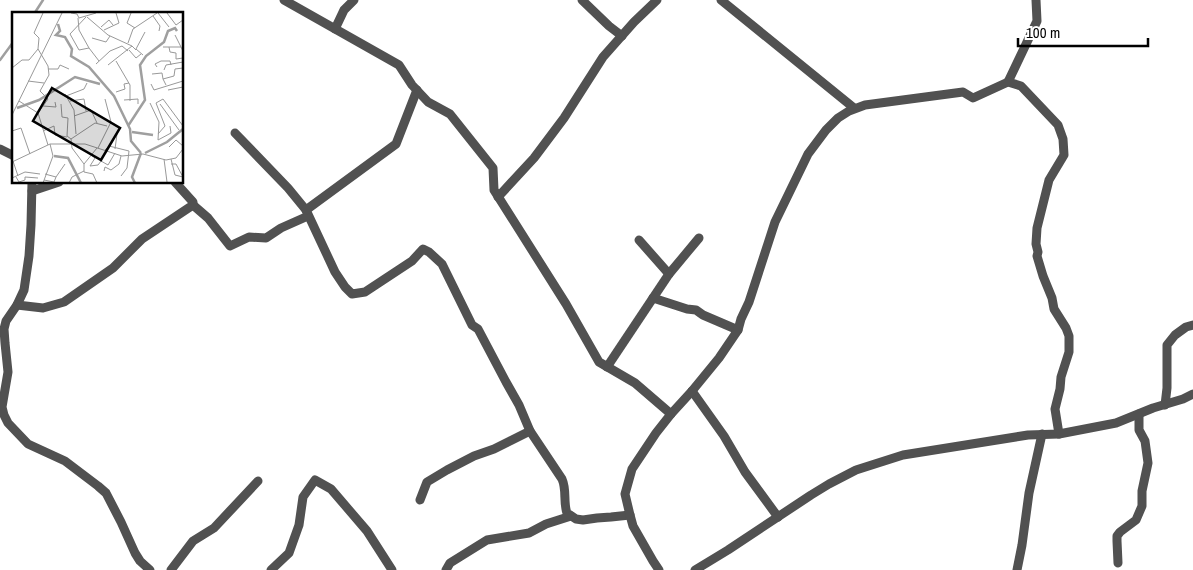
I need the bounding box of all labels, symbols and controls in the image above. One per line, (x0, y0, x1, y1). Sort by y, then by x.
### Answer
inset map (12, 12, 184, 184)
scale bar (1018, 15, 1148, 47)
text: 100 m (1026, 22, 1060, 43)

